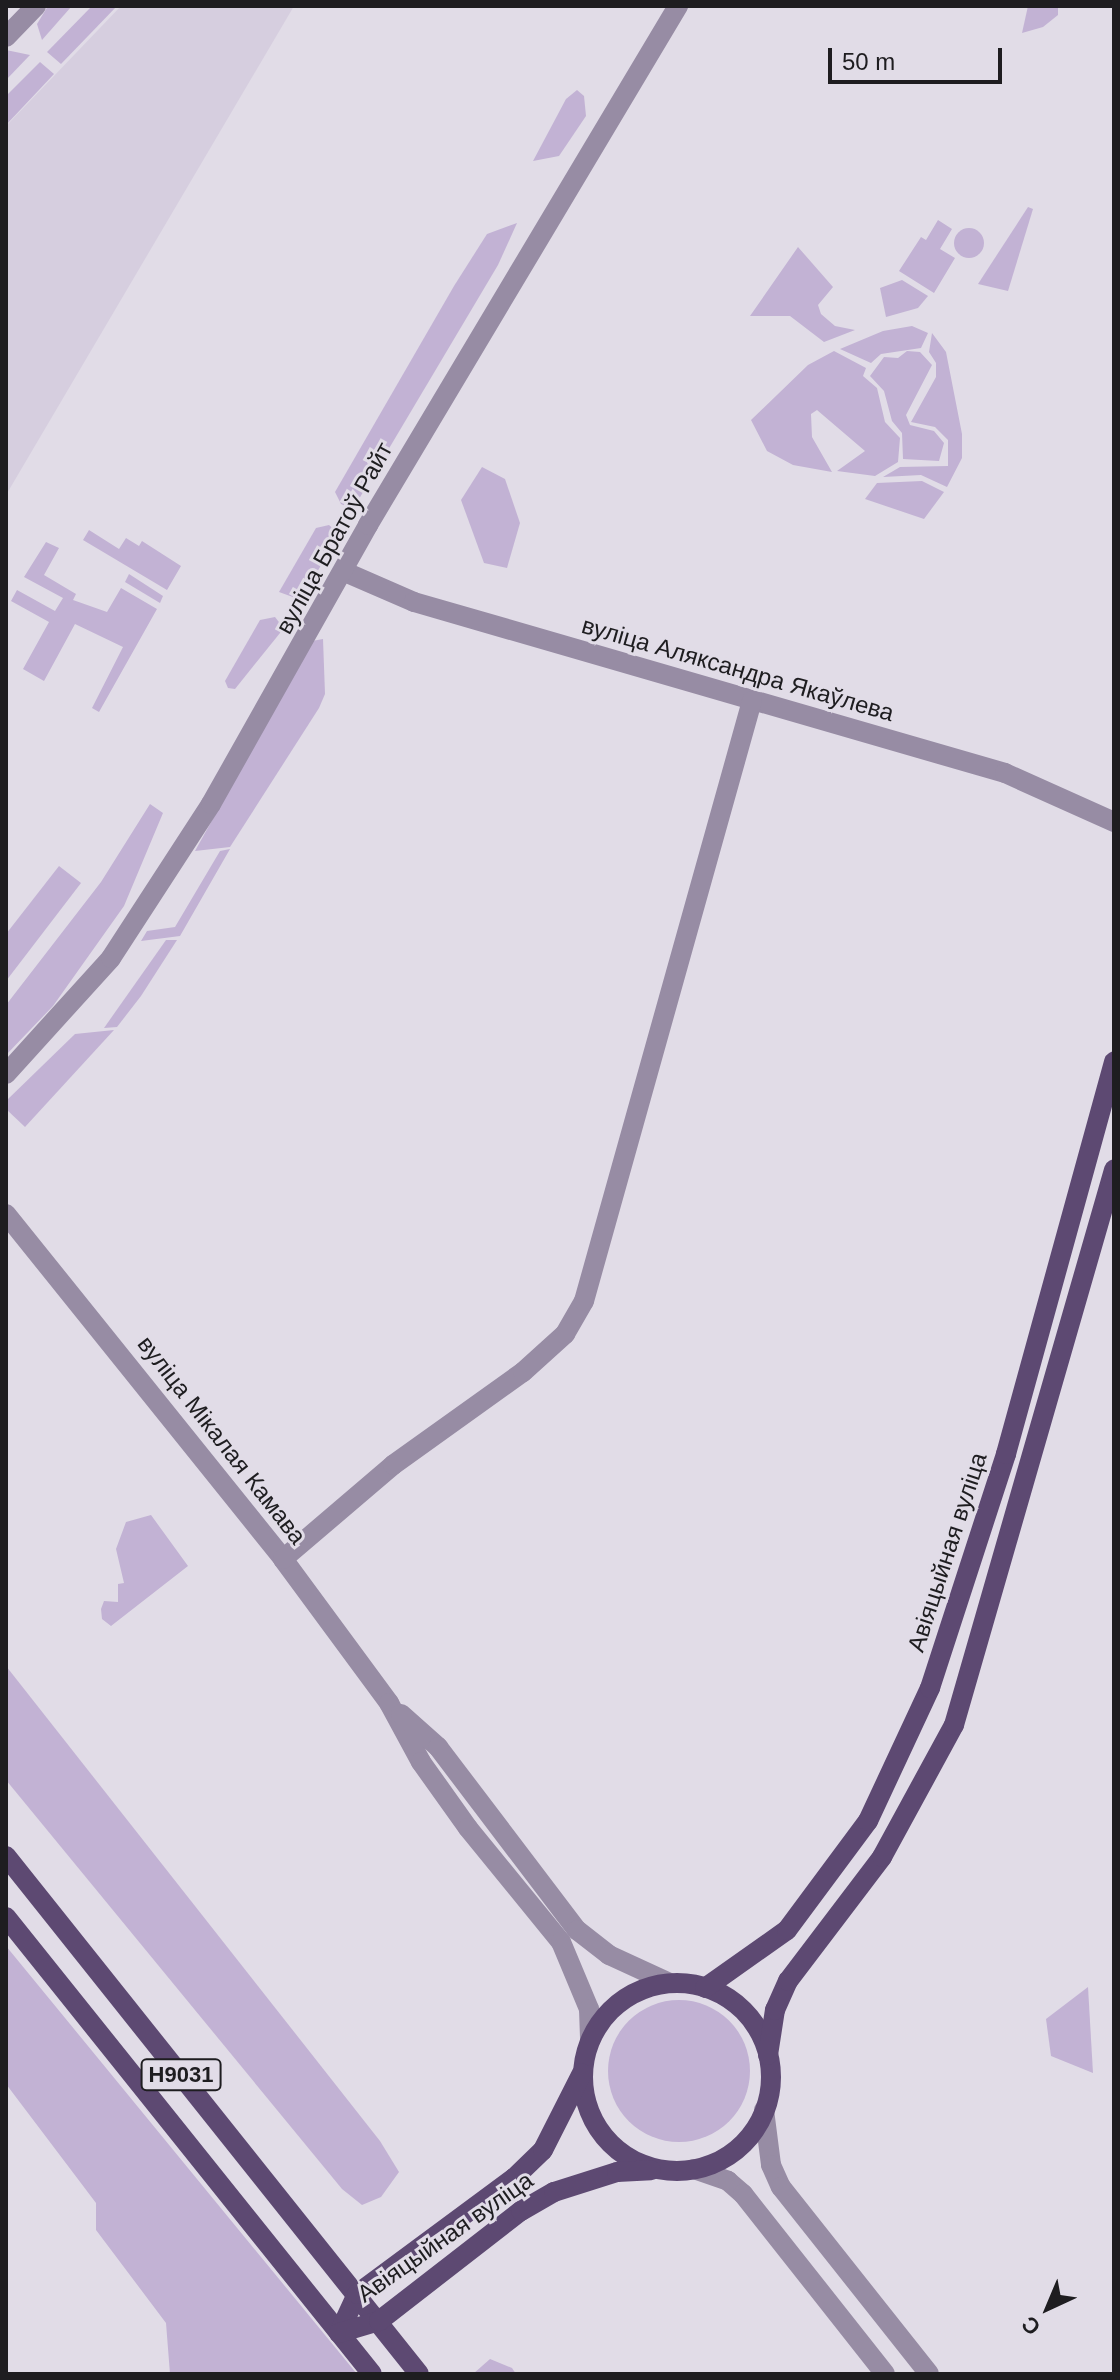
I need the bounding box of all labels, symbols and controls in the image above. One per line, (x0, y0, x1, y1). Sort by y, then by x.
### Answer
scale bar (832, 32, 1006, 82)
text: 50 m (842, 48, 895, 75)
street label: вуліца Братоў Райт (269, 437, 399, 639)
street label: вуліца Аляксандра Якаўлева (579, 611, 897, 727)
street label: вуліца Мікалая Камава (132, 1330, 312, 1550)
street label: Авіяцыйная вуліца (901, 1449, 993, 1655)
road number: Н9031 (139, 2057, 223, 2093)
street label: Авіяцыйная вуліца (352, 2166, 538, 2308)
north arrow (1008, 2268, 1088, 2348)
text: С (1017, 2311, 1045, 2340)

